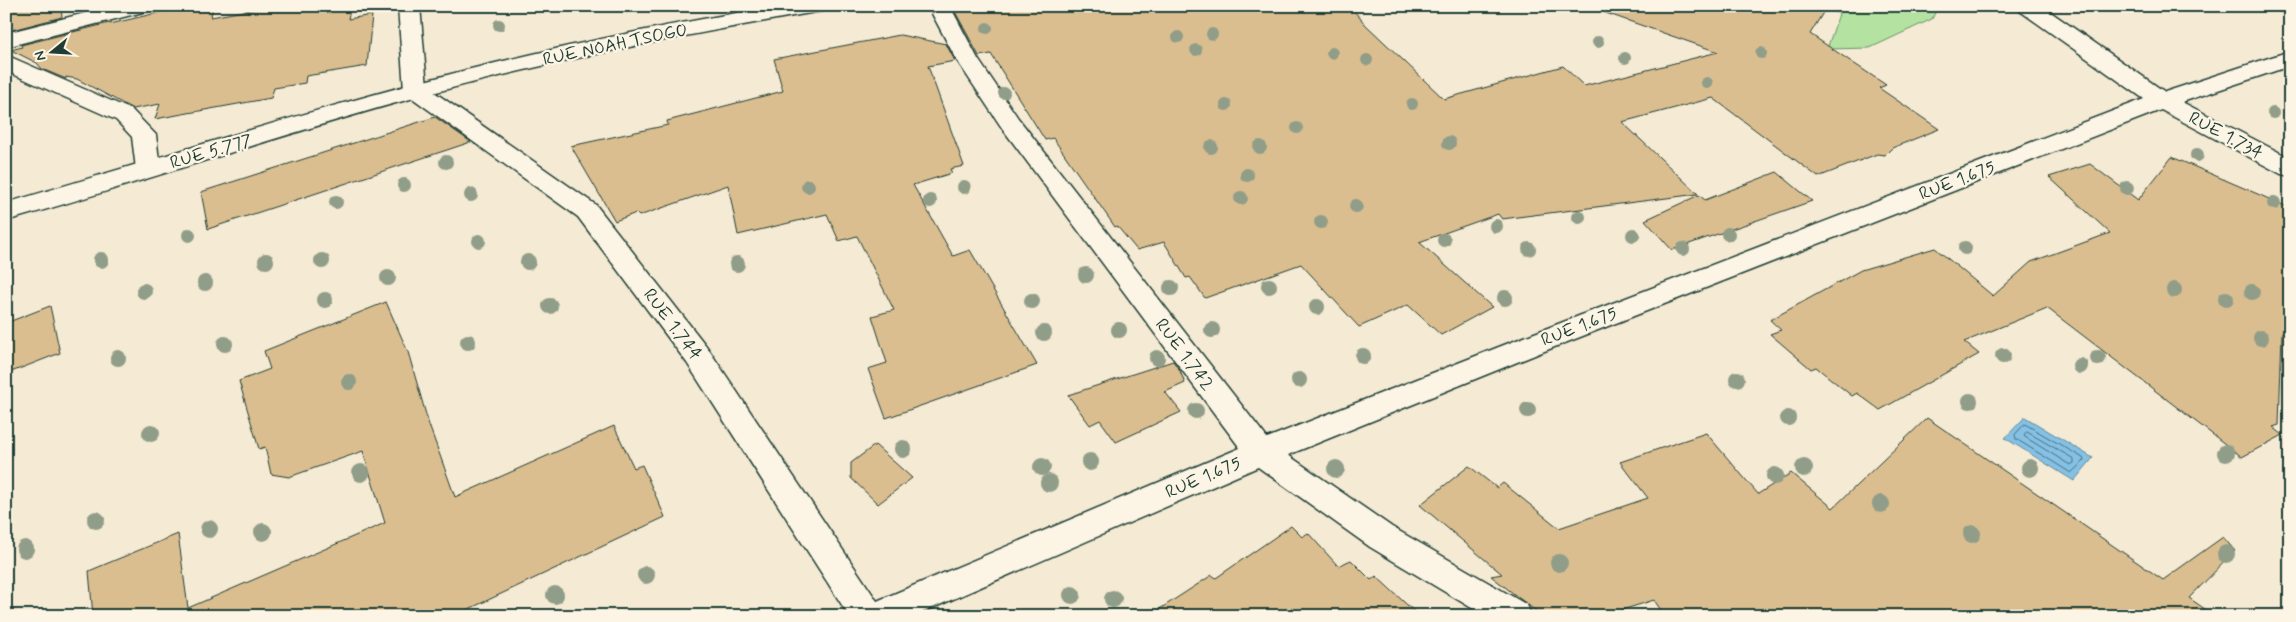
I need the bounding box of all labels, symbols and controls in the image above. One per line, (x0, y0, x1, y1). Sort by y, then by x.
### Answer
street label: RUE NOAH TSOGO (541, 18, 690, 72)
north arrow (28, 28, 78, 78)
text: N (31, 48, 51, 63)
street label: RUE 1.734 (2184, 106, 2267, 166)
street label: RUE 5.777 (167, 129, 255, 175)
street label: RUE 1.675 (1916, 155, 1999, 206)
street label: RUE 1.744 (637, 284, 707, 366)
street label: RUE 1.675 (1538, 301, 1621, 352)
street label: RUE 1.742 (1149, 314, 1219, 396)
street label: RUE 1.675 (1162, 451, 1245, 505)

